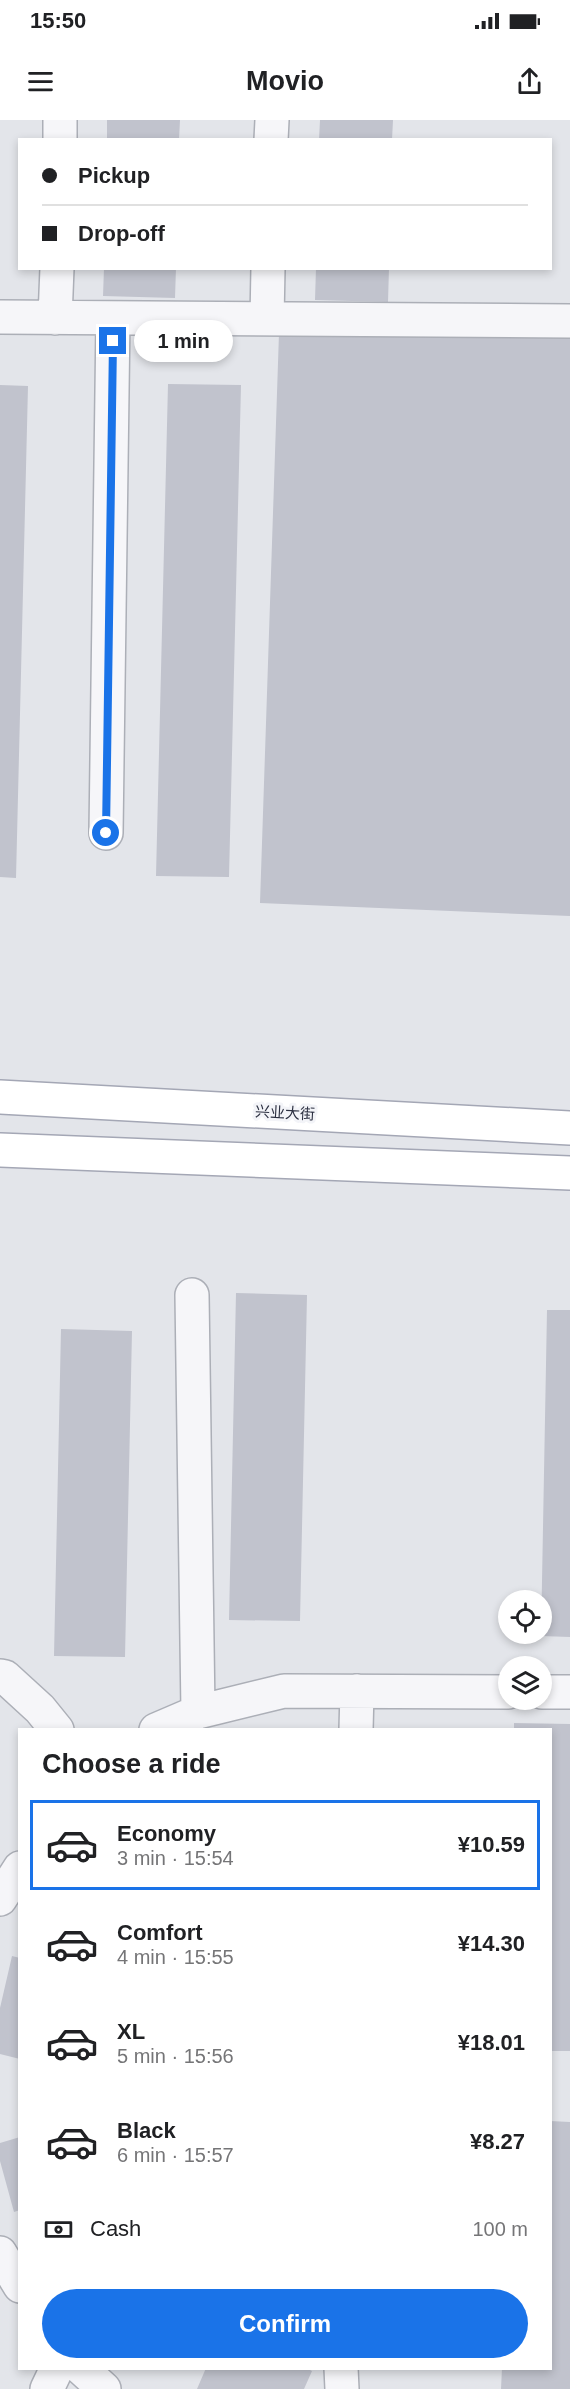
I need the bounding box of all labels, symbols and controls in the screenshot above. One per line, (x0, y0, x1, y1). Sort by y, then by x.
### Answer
text: 15:50 (30, 8, 86, 33)
icon: menu (24, 65, 57, 98)
icon: share (513, 65, 546, 98)
text: Movio (246, 66, 324, 96)
text: Pickup (78, 163, 150, 188)
text: Drop-off (78, 221, 165, 246)
callout: 1 min (134, 320, 233, 362)
route end (99, 327, 126, 354)
text: 1 min (157, 330, 210, 352)
route start (92, 819, 119, 846)
street label: 兴业大街 (255, 1102, 315, 1123)
map controls (498, 1590, 552, 1710)
button: locate (498, 1590, 552, 1644)
button: layers (498, 1656, 552, 1710)
text: Choose a ride (42, 1749, 221, 1779)
icon: car (45, 1818, 99, 1872)
text: Economy (117, 1821, 216, 1846)
text: ¥10.59 (458, 1832, 525, 1857)
text: 3 min · 15:54 (117, 1847, 234, 1869)
icon: car (45, 1917, 99, 1971)
text: Comfort (117, 1920, 203, 1945)
text: ¥14.30 (458, 1931, 525, 1956)
text: 4 min · 15:55 (117, 1946, 234, 1968)
icon: car (45, 2016, 99, 2070)
text: XL (117, 2019, 145, 2044)
text: ¥18.01 (458, 2030, 525, 2055)
text: 5 min · 15:56 (117, 2045, 234, 2067)
icon: car (45, 2115, 99, 2169)
text: Black (117, 2118, 176, 2143)
text: ¥8.27 (470, 2129, 525, 2154)
text: 6 min · 15:57 (117, 2144, 234, 2166)
icon: cash (42, 2213, 75, 2246)
text: Cash (90, 2216, 141, 2241)
text: 100 m (472, 2218, 528, 2240)
button: Confirm (42, 2289, 528, 2358)

